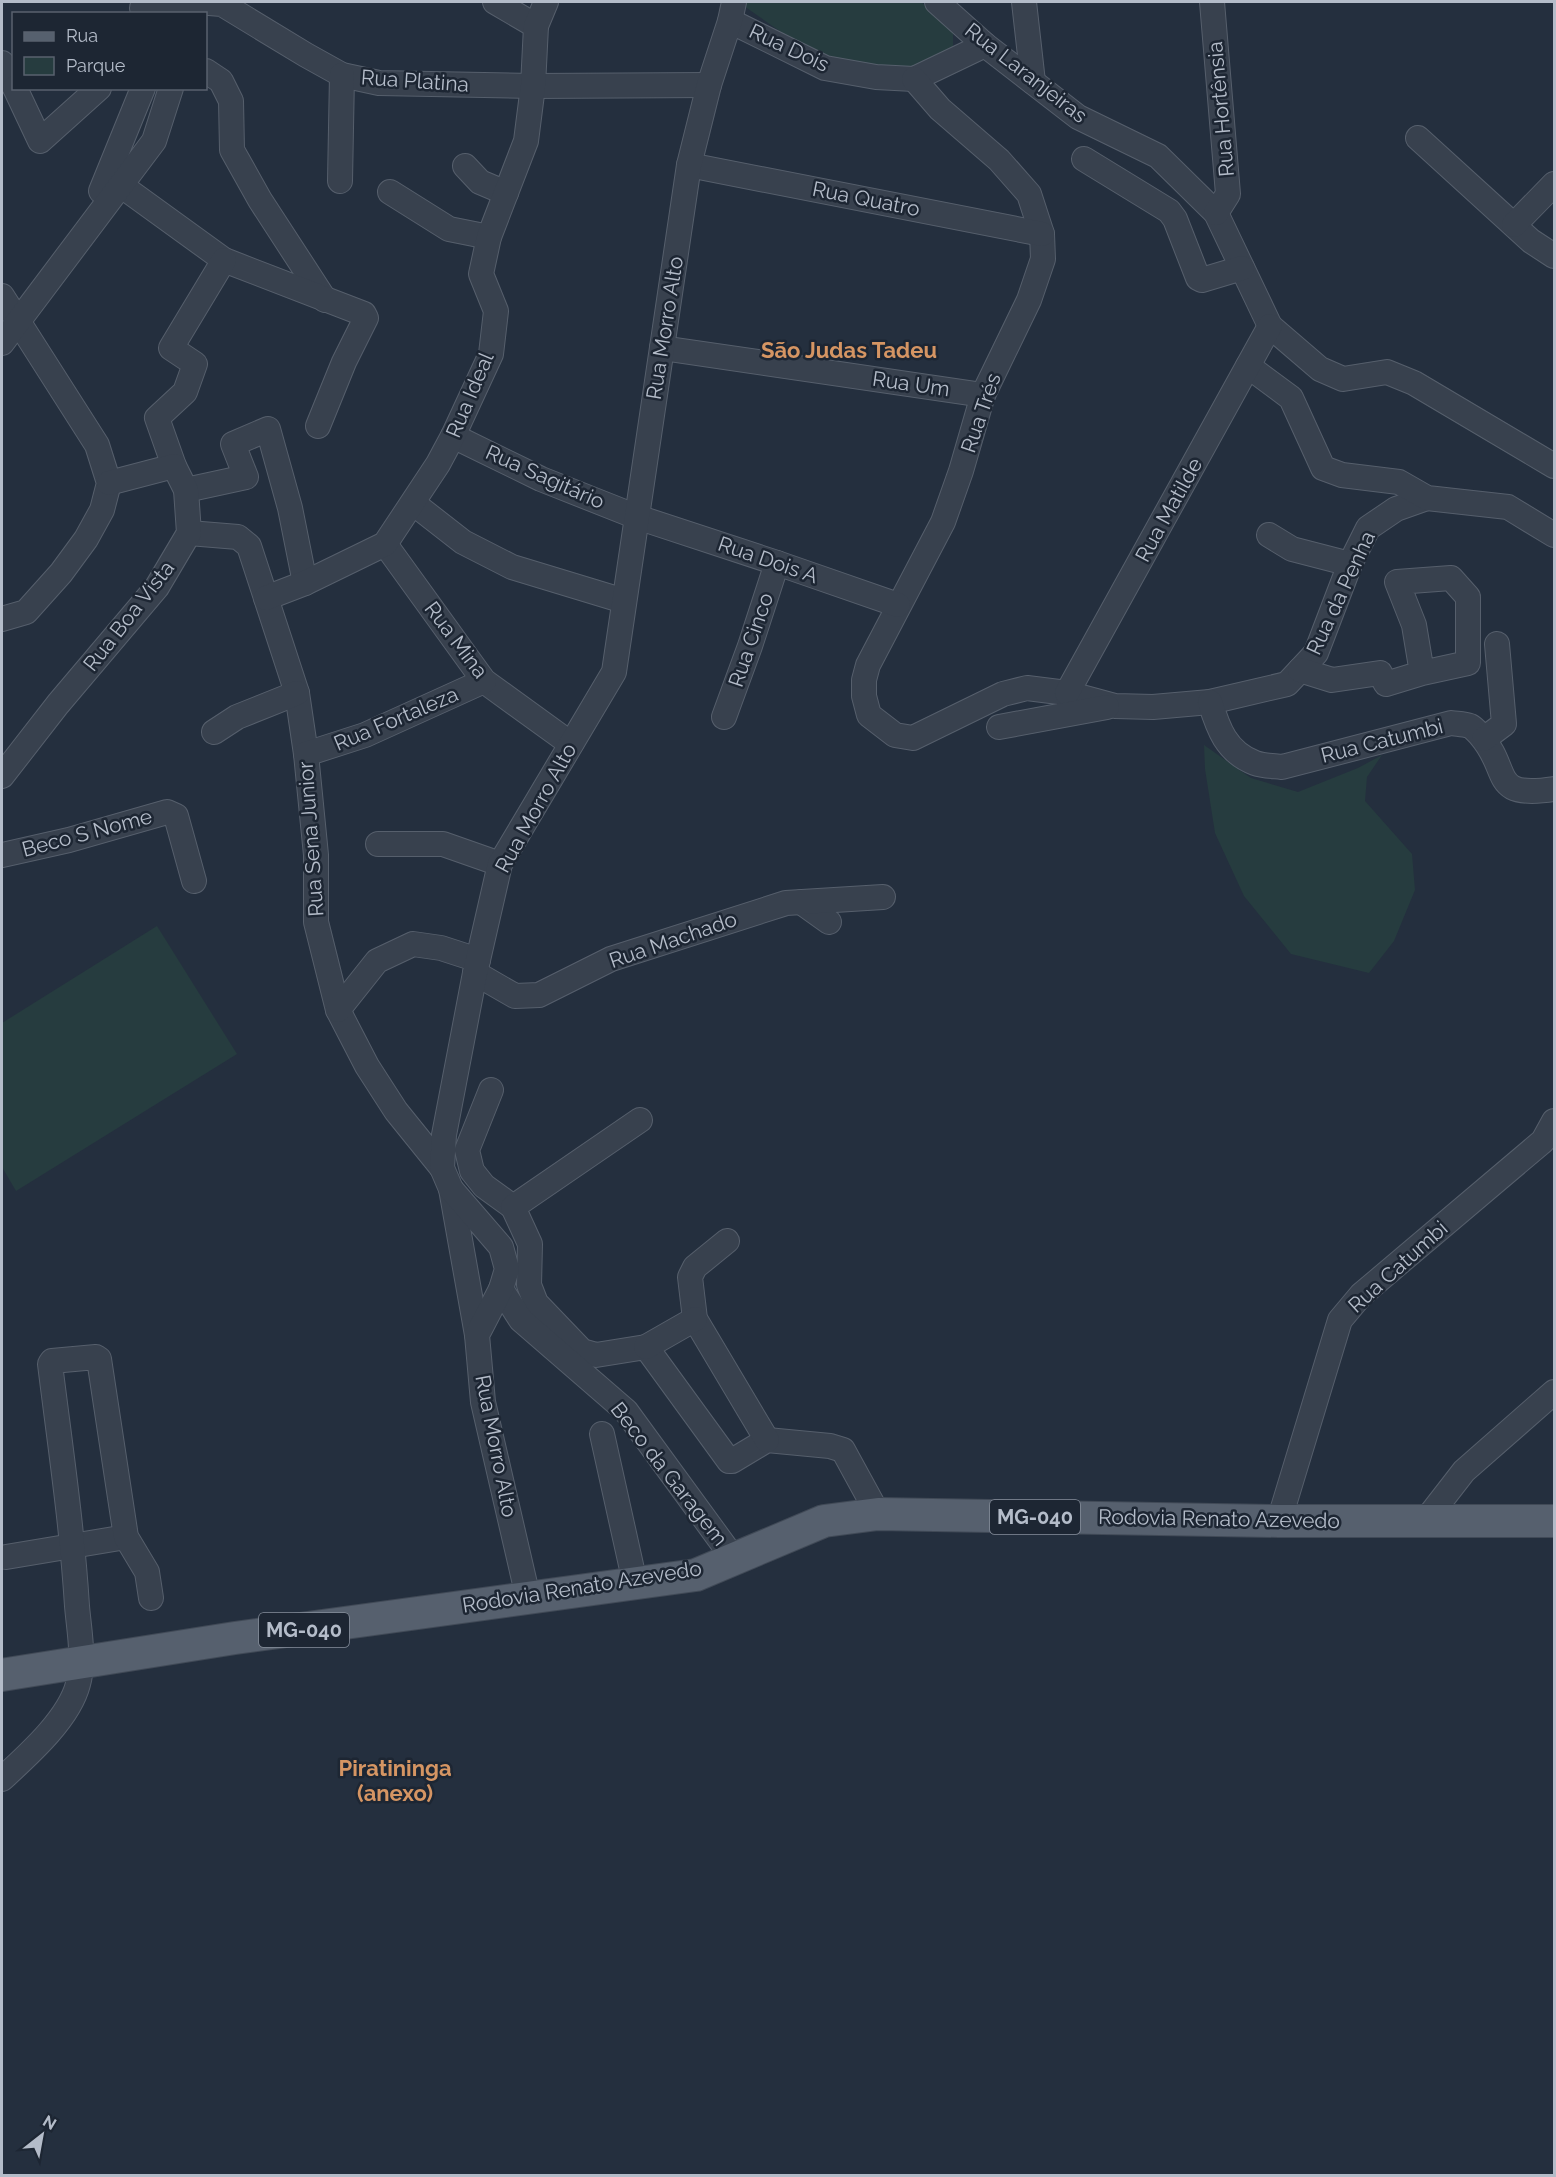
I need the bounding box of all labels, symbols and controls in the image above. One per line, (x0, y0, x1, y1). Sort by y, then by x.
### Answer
legend (12, 12, 207, 90)
street label: Rua Laranjeiras (960, 17, 1092, 128)
street label: Rua Dois (745, 18, 833, 77)
text: Rua (66, 25, 98, 46)
street label: Rua Hortênsia (1202, 40, 1239, 178)
text: Parque (66, 55, 126, 76)
street label: Rua Platina (360, 64, 470, 97)
street label: Rua Quatro (810, 176, 922, 221)
street label: Rua Morro Alto (641, 255, 688, 401)
district label: São Judas Tadeu (761, 337, 937, 363)
street label: Rua Ideal (440, 348, 499, 441)
street label: Rua Um (871, 366, 951, 401)
street label: Rua Trés (955, 370, 1006, 456)
street label: Rua Sagitário (482, 439, 609, 514)
street label: Rua Matilde (1130, 453, 1207, 566)
street label: Rua da Penha (1301, 527, 1380, 659)
street label: Rua Dois A (715, 531, 821, 588)
street label: Rua Boa Vista (78, 556, 179, 676)
street label: Rua Cinco (723, 589, 778, 690)
street label: Rua Mina (419, 596, 493, 683)
street label: Rua Fortaleza (330, 681, 462, 756)
street label: Rua Catumbi (1318, 713, 1446, 768)
street label: Rua Morro Alto (490, 739, 582, 877)
street label: Rua Sena Junior (293, 760, 328, 917)
street label: Beco S Nome (19, 803, 155, 862)
street label: Rua Machado (606, 906, 740, 973)
street label: Rua Catumbi (1343, 1216, 1452, 1318)
street label: Rua Morro Alto (470, 1373, 523, 1519)
street label: Beco da Garagem (606, 1397, 733, 1550)
road number: MG-040 (990, 1500, 1080, 1534)
street label: Rodovia Renato Azevedo (1098, 1504, 1340, 1533)
street label: Rodovia Renato Azevedo (460, 1555, 703, 1618)
road number: MG-040 (259, 1613, 349, 1647)
district label: Piratininga (anexo) (338, 1755, 452, 1806)
north arrow (12, 2105, 72, 2165)
text: N (39, 2111, 60, 2134)

